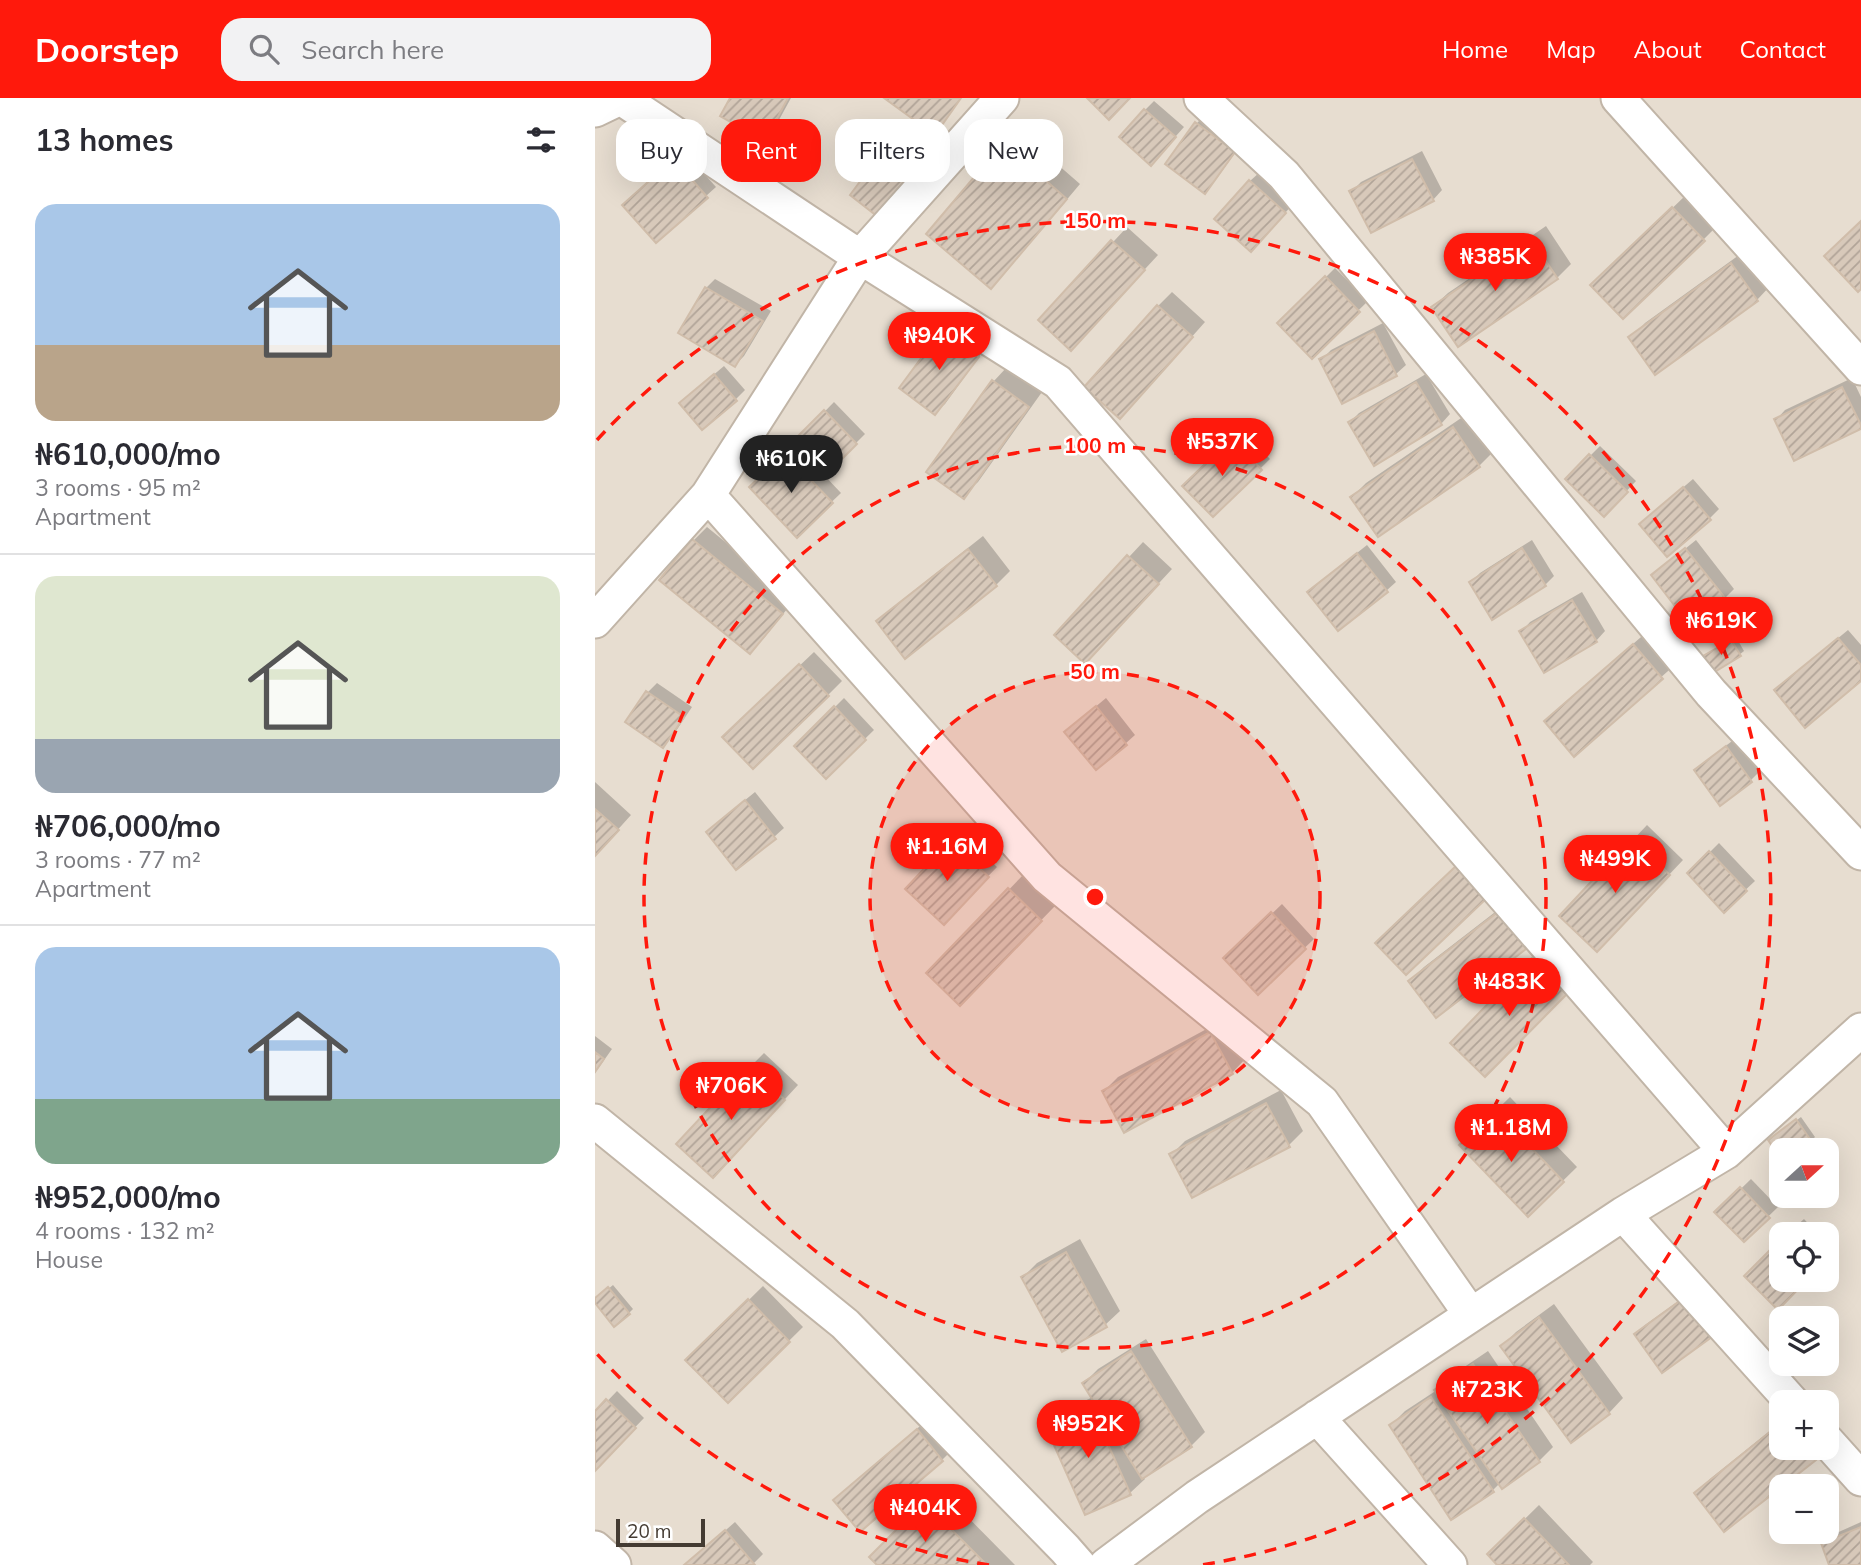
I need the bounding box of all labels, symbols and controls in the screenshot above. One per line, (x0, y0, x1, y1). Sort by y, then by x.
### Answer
search box (221, 18, 711, 81)
text: Doorstep (35, 29, 179, 70)
icon: search (245, 30, 283, 68)
text: Search here (301, 33, 444, 66)
text: Home (1442, 34, 1508, 64)
text: Map (1546, 34, 1596, 64)
text: About (1634, 34, 1702, 64)
text: Contact (1740, 34, 1826, 64)
chip: Buy (616, 119, 707, 182)
chip: Rent (721, 119, 821, 182)
chip: Filters (835, 119, 950, 182)
chip: New (964, 119, 1063, 182)
text: 13 homes (35, 121, 174, 159)
icon: filters (522, 121, 560, 159)
text: 150 m (1064, 207, 1126, 233)
pin: ₦385K (1446, 234, 1544, 293)
text: ₦385K (1460, 241, 1530, 270)
icon: home (235, 250, 361, 376)
pin: ₦940K (890, 313, 988, 372)
text: ₦940K (904, 320, 974, 349)
pin: ₦537K (1173, 418, 1271, 478)
text: ₦537K (1187, 426, 1257, 455)
text: 100 m (1064, 432, 1126, 458)
text: ₦610,000/mo (35, 435, 221, 473)
pin: ₦610K (742, 436, 840, 495)
text: ₦610K (756, 443, 826, 472)
text: 3 rooms · 95 m² (35, 473, 201, 502)
text: Apartment (35, 502, 151, 531)
pin: ₦619K (1672, 598, 1770, 657)
text: ₦619K (1686, 605, 1756, 634)
icon: home (235, 622, 361, 748)
text: 50 m (1070, 658, 1120, 684)
text: ₦706,000/mo (35, 807, 221, 845)
pin: ₦1.16M (890, 824, 1004, 883)
text: ₦1.16M (907, 831, 987, 860)
pin: ₦499K (1566, 836, 1664, 895)
text: ₦499K (1580, 843, 1650, 872)
text: 3 rooms · 77 m² (35, 845, 201, 874)
text: Apartment (35, 874, 151, 903)
centre of rings (1083, 885, 1107, 909)
pin: ₦483K (1460, 958, 1558, 1018)
text: ₦483K (1474, 966, 1544, 995)
icon: home (235, 993, 361, 1119)
pin: ₦706K (682, 1062, 780, 1122)
text: ₦706K (696, 1070, 766, 1099)
pin: ₦1.18M (1454, 1104, 1568, 1164)
text: ₦1.18M (1471, 1112, 1551, 1141)
north arrow (1769, 1138, 1839, 1208)
map controls (1769, 1138, 1839, 1544)
text: ₦952,000/mo (35, 1178, 221, 1216)
text: 4 rooms · 132 m² (35, 1216, 215, 1245)
button: locate (1769, 1222, 1839, 1292)
text: House (35, 1245, 103, 1274)
button: layers (1769, 1306, 1839, 1376)
pin: ₦723K (1438, 1366, 1536, 1426)
text: ₦723K (1452, 1374, 1522, 1403)
button: + (1769, 1390, 1839, 1460)
pin: ₦952K (1039, 1400, 1137, 1460)
text: ₦952K (1053, 1408, 1123, 1437)
button: − (1769, 1474, 1839, 1544)
pin: ₦404K (876, 1484, 974, 1544)
text: ₦404K (890, 1492, 960, 1521)
scale bar (616, 1516, 705, 1548)
text: 20 m (627, 1519, 671, 1543)

